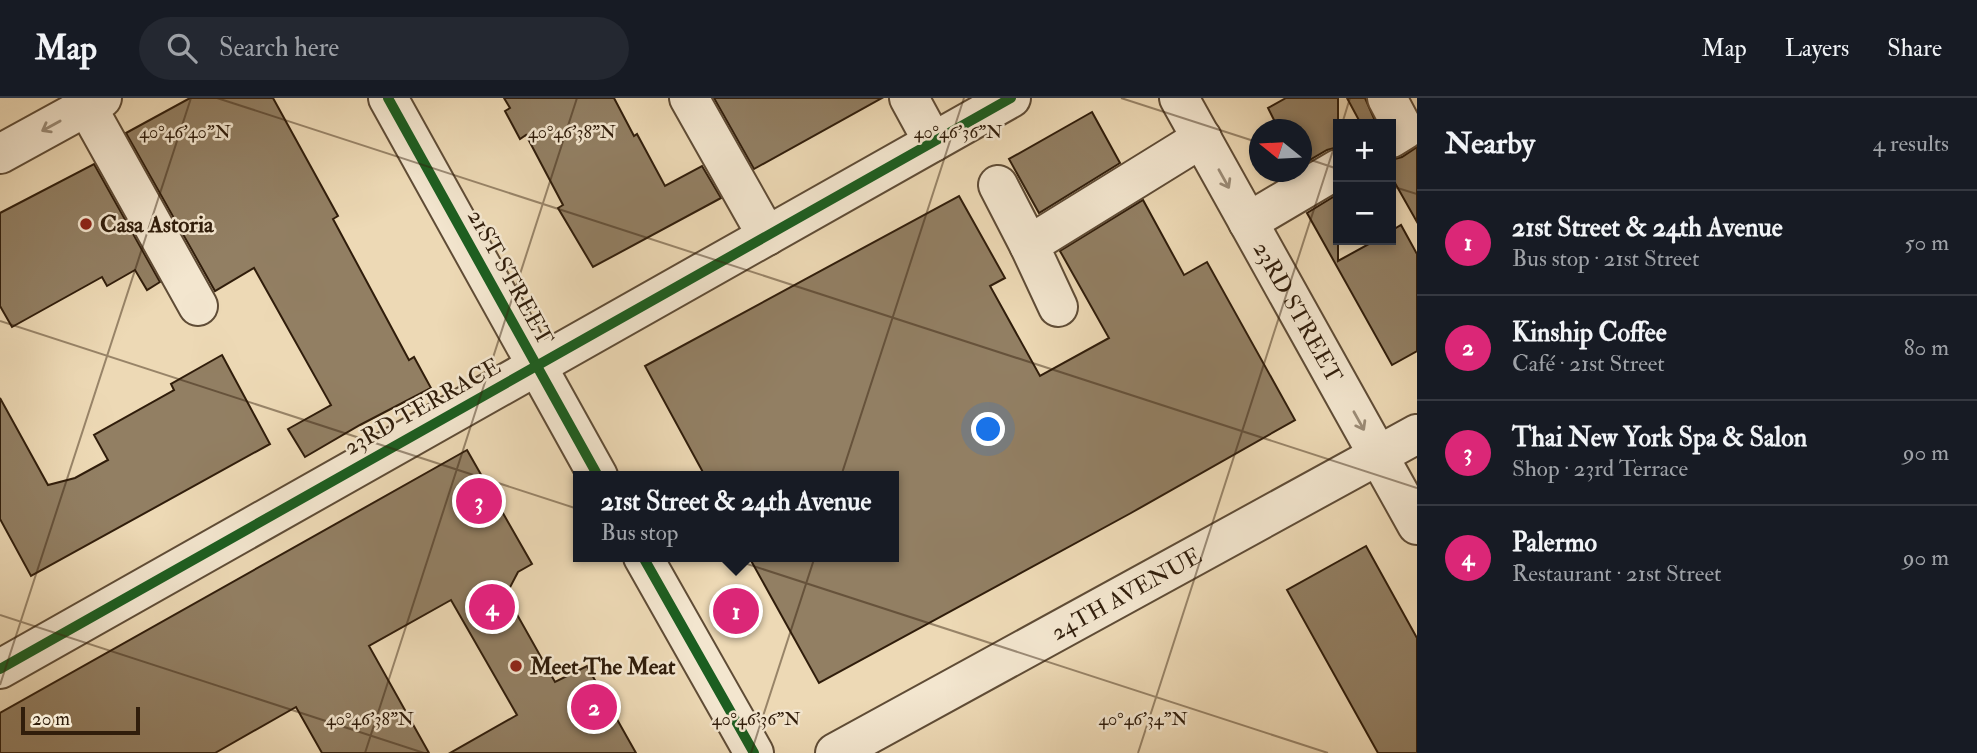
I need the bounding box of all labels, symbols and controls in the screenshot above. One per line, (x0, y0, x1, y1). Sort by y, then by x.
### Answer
search box (139, 17, 629, 80)
text: Map (35, 28, 97, 69)
icon: search (163, 29, 201, 67)
text: Search here (219, 32, 339, 64)
text: Map (1702, 33, 1747, 64)
text: Layers (1785, 33, 1849, 64)
text: Share (1887, 33, 1942, 64)
north arrow (1249, 119, 1312, 182)
map controls (1333, 119, 1396, 245)
button: + (1333, 119, 1396, 182)
one-way arrow (41, 120, 62, 133)
text: 40°46'40"N (139, 121, 231, 144)
text: 40°46'38"N (528, 121, 616, 144)
text: 40°46'36"N (914, 121, 1002, 144)
text: Nearby (1445, 125, 1535, 162)
text: 4 results (1873, 129, 1949, 158)
one-way arrow (1218, 168, 1231, 189)
button: − (1333, 182, 1396, 245)
street label: 21ST STREET (461, 204, 560, 350)
place label: Casa Astoria (100, 210, 215, 239)
text: 21st Street & 24th Avenue (1512, 212, 1783, 244)
marker: Casa Astoria (78, 216, 94, 232)
text: 1 (1464, 228, 1472, 257)
text: 50 m (1905, 228, 1949, 257)
street label: 23RD STREET (1247, 237, 1349, 388)
text: Bus stop · 21st Street (1512, 244, 1699, 273)
text: Kinship Coffee (1512, 317, 1667, 349)
text: 2 (1462, 333, 1474, 362)
text: 80 m (1904, 333, 1949, 362)
text: Café · 21st Street (1512, 349, 1665, 378)
street label: 23RD TERRACE (339, 351, 506, 461)
one-way arrow (1352, 410, 1366, 430)
your location (971, 412, 1005, 446)
text: Thai New York Spa & Salon (1512, 422, 1807, 454)
text: 3 (1464, 438, 1472, 467)
text: 90 m (1903, 438, 1949, 467)
text: Shop · 23rd Terrace (1512, 454, 1688, 483)
popup (573, 471, 899, 562)
pin: 3 (456, 475, 502, 527)
text: 21st Street & 24th Avenue (601, 486, 871, 518)
text: Bus stop (601, 518, 678, 547)
text: Palermo (1512, 527, 1597, 559)
street label: 24TH AVENUE (1046, 541, 1207, 647)
text: 4 (1462, 543, 1474, 572)
text: 90 m (1903, 543, 1949, 572)
text: Restaurant · 21st Street (1512, 559, 1722, 588)
pin: 4 (469, 581, 515, 633)
pin: 1 (713, 585, 759, 637)
place label: Meet The Meat (529, 652, 676, 681)
marker: Meet The Meat (508, 658, 524, 674)
pin: 2 (571, 681, 617, 733)
scale bar (21, 704, 140, 736)
text: 20 m (32, 707, 70, 731)
text: 40°46'38"N (326, 708, 414, 731)
text: 40°46'36"N (712, 708, 800, 731)
text: 40°46'34"N (1098, 708, 1188, 731)

